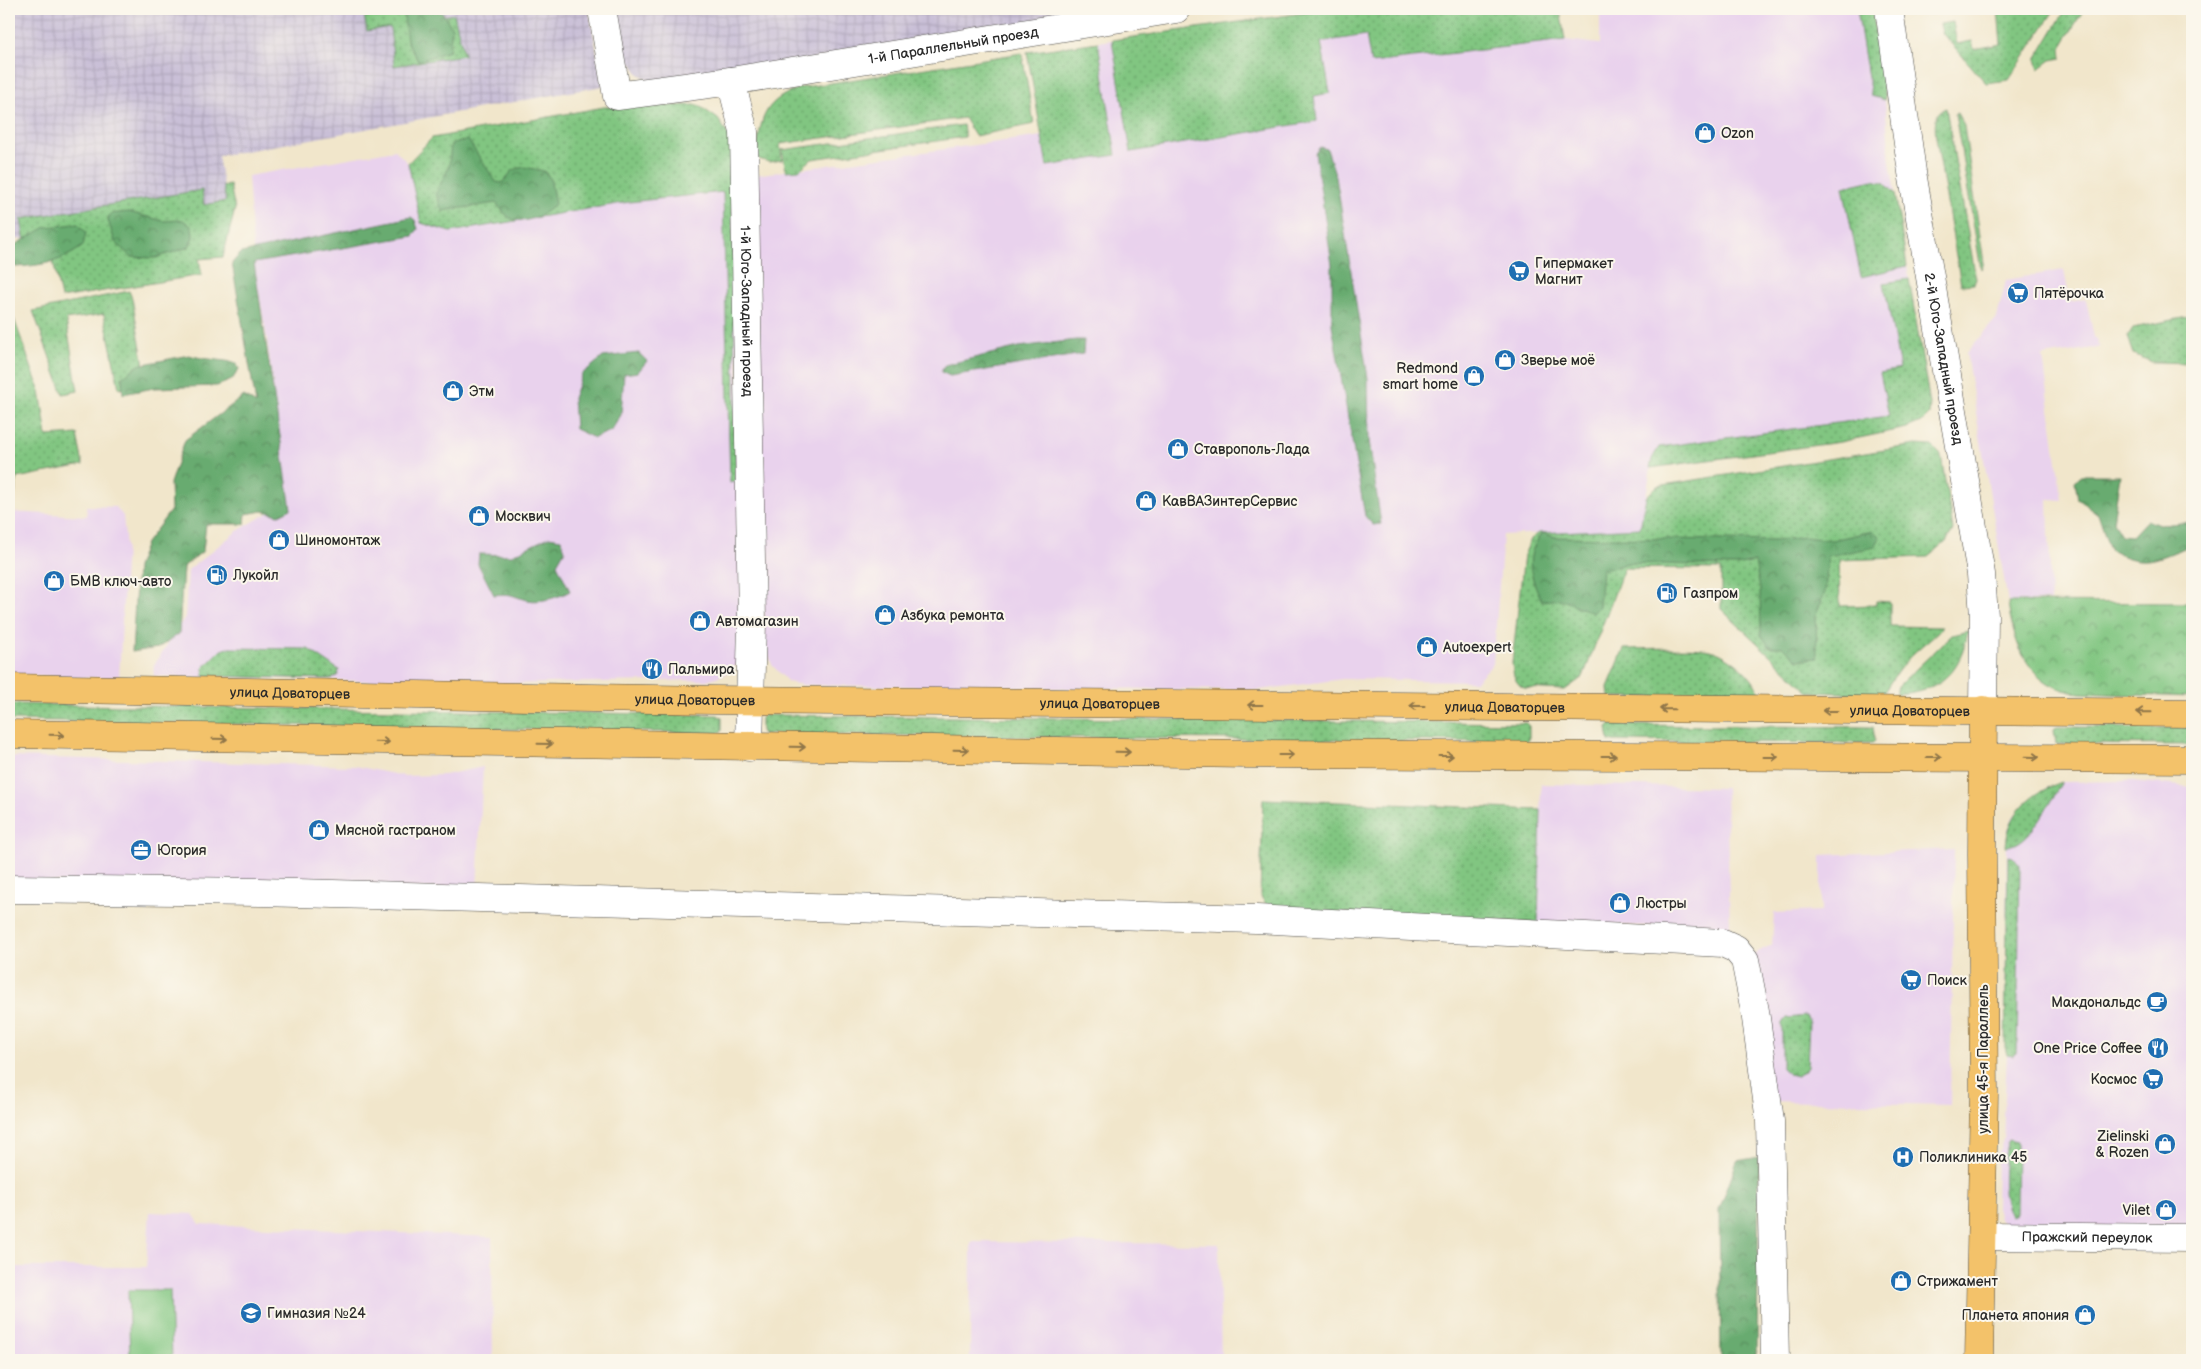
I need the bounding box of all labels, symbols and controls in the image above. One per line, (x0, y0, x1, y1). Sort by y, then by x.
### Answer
street label: 1-й Параллельный проезд (867, 23, 1040, 67)
shop icon: Ozon (1693, 121, 1717, 145)
place label: Ozon (1721, 125, 1754, 142)
street label: 1-й Юго-Западный проезд (737, 225, 757, 397)
place label: Гипермакет Магнит (1535, 255, 1614, 288)
supermarket icon: Гипермакет Магнит (1507, 259, 1531, 283)
street label: 2-й Юго-Западный проезд (1921, 271, 1967, 446)
supermarket icon: Пятёрочка (2006, 281, 2030, 305)
place label: Пятёрочка (2034, 285, 2105, 302)
shop icon: Зверье моё (1493, 348, 1517, 372)
place label: Зверье моё (1521, 352, 1595, 369)
place label: Redmond smart home (1383, 360, 1458, 393)
shop icon: Redmond smart home (1462, 364, 1486, 388)
shop icon: Этм (441, 379, 465, 403)
place label: Этм (469, 383, 494, 400)
shop icon: Ставрополь-Лада (1166, 437, 1190, 461)
place label: Ставрополь-Лада (1194, 441, 1310, 458)
shop icon: КавВАЗинтерСервис (1134, 489, 1158, 513)
place label: КавВАЗинтерСервис (1162, 493, 1297, 510)
shop icon: Москвич (467, 504, 491, 528)
place label: Москвич (495, 508, 551, 525)
shop icon: Шиномонтаж (267, 528, 291, 552)
place label: Шиномонтаж (295, 532, 381, 549)
fuel station icon: Лукойл (205, 563, 229, 587)
place label: Лукойл (232, 567, 279, 584)
shop icon: БМВ ключ-авто (42, 569, 66, 593)
place label: БМВ ключ-авто (70, 573, 171, 590)
fuel station icon: Газпром (1655, 581, 1679, 605)
place label: Газпром (1683, 585, 1738, 602)
shop icon: Азбука ремонта (873, 603, 897, 627)
place label: Азбука ремонта (900, 607, 1005, 624)
shop icon: Автомагазин (688, 609, 712, 633)
place label: Автомагазин (715, 613, 799, 630)
shop icon: Autoexpert (1415, 635, 1439, 659)
place label: Autoexpert (1443, 639, 1512, 656)
restaurant icon: Пальмира (640, 657, 664, 681)
place label: Пальмира (668, 661, 736, 678)
street label: улица Доваторцев (230, 683, 351, 702)
street label: улица Доваторцев (635, 690, 756, 709)
street label: улица Доваторцев (1040, 694, 1161, 712)
street label: улица Доваторцев (1445, 698, 1566, 716)
one-way arrow (1247, 700, 1264, 710)
one-way arrow (1410, 701, 1426, 711)
street label: улица Доваторцев (1850, 701, 1971, 720)
one-way arrow (1659, 704, 1676, 714)
one-way arrow (1822, 706, 1838, 716)
one-way arrow (2136, 707, 2152, 717)
one-way arrow (49, 731, 65, 740)
one-way arrow (212, 734, 228, 744)
one-way arrow (374, 737, 390, 747)
one-way arrow (536, 739, 553, 749)
one-way arrow (790, 743, 806, 752)
one-way arrow (952, 745, 968, 755)
one-way arrow (1115, 748, 1131, 757)
one-way arrow (1277, 750, 1293, 760)
one-way arrow (1438, 751, 1454, 760)
one-way arrow (1600, 751, 1617, 761)
one-way arrow (1763, 752, 1779, 762)
one-way arrow (1926, 752, 1942, 762)
one-way arrow (2024, 753, 2040, 762)
shop icon: Мясной гастраном (307, 818, 331, 842)
place label: Мясной гастраном (335, 822, 456, 839)
office icon: Югория (129, 838, 153, 862)
place label: Югория (157, 842, 207, 859)
shop icon: Люстры (1608, 891, 1632, 915)
place label: Люстры (1635, 895, 1687, 912)
supermarket icon: Поиск (1899, 968, 1923, 992)
place label: Поиск (1927, 972, 1967, 989)
street label: улица 45-я Параллель (1975, 984, 1992, 1134)
cafe icon: Макдональдс (2145, 990, 2169, 1014)
place label: Макдональдс (2051, 994, 2141, 1011)
restaurant icon: One Price Coffee (2146, 1036, 2170, 1060)
place label: One Price Coffee (2033, 1040, 2142, 1057)
supermarket icon: Космос (2141, 1067, 2165, 1091)
place label: Космос (2090, 1071, 2137, 1088)
place label: Zielinski & Rozen (2095, 1128, 2149, 1161)
shop icon: Zielinski & Rozen (2153, 1132, 2177, 1156)
hospital icon: Поликлиника 45 (1891, 1145, 1915, 1169)
place label: Поликлиника 45 (1919, 1149, 2027, 1166)
shop icon: Vilet (2154, 1198, 2178, 1222)
place label: Vilet (2122, 1202, 2151, 1219)
street label: Пражский переулок (2021, 1228, 2153, 1246)
shop icon: Стрижамент (1889, 1269, 1913, 1293)
place label: Стрижамент (1917, 1273, 1998, 1290)
school or university icon: Гимназия №24 (239, 1301, 263, 1325)
shop icon: Планета япония (2073, 1303, 2097, 1327)
place label: Гимназия №24 (267, 1305, 366, 1322)
place label: Планета япония (1962, 1307, 2069, 1324)

